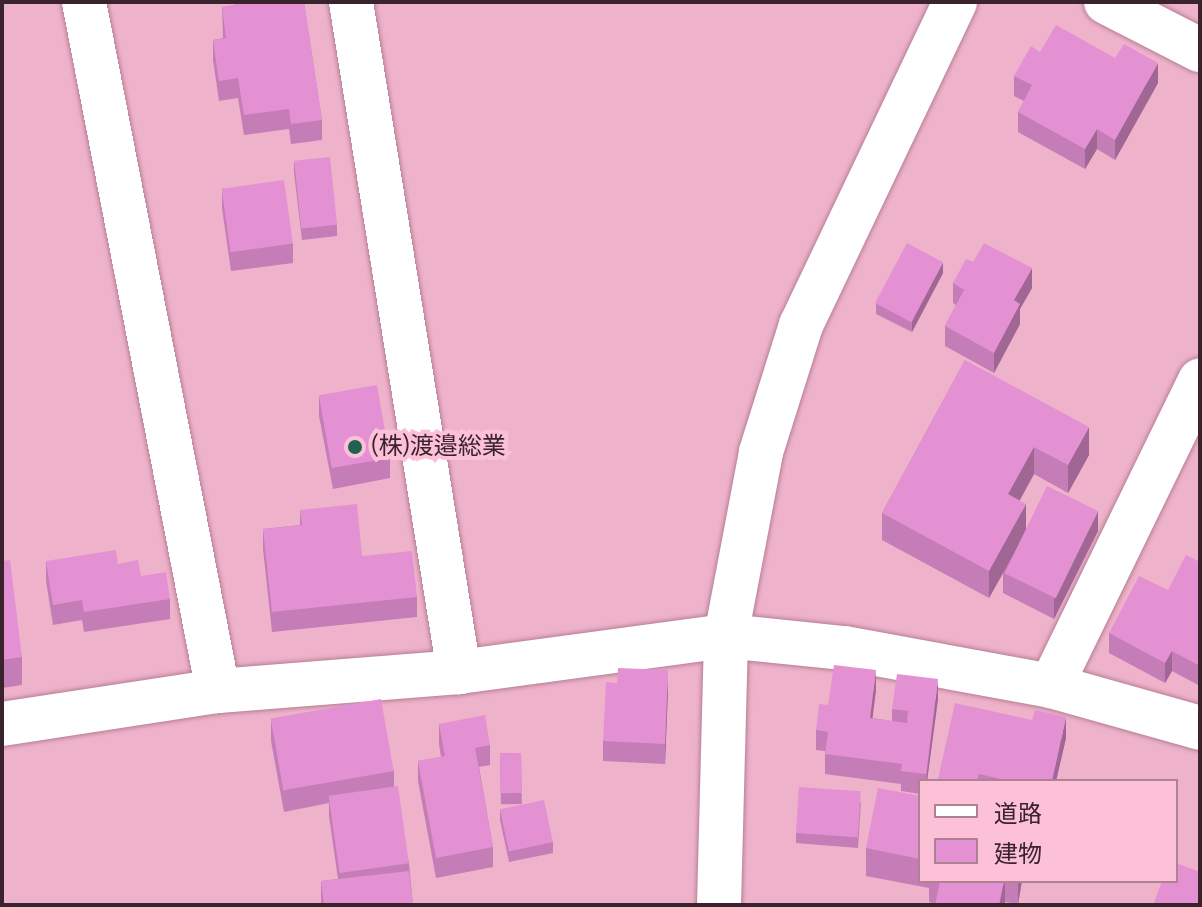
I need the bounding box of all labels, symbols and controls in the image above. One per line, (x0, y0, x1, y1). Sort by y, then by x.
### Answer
place label: (株)渡邉総業 (371, 433, 506, 461)
marker: (株)渡邉総業 (346, 438, 364, 456)
legend (918, 779, 1178, 883)
text: 道路 (994, 800, 1042, 828)
text: 建物 (994, 840, 1042, 868)

